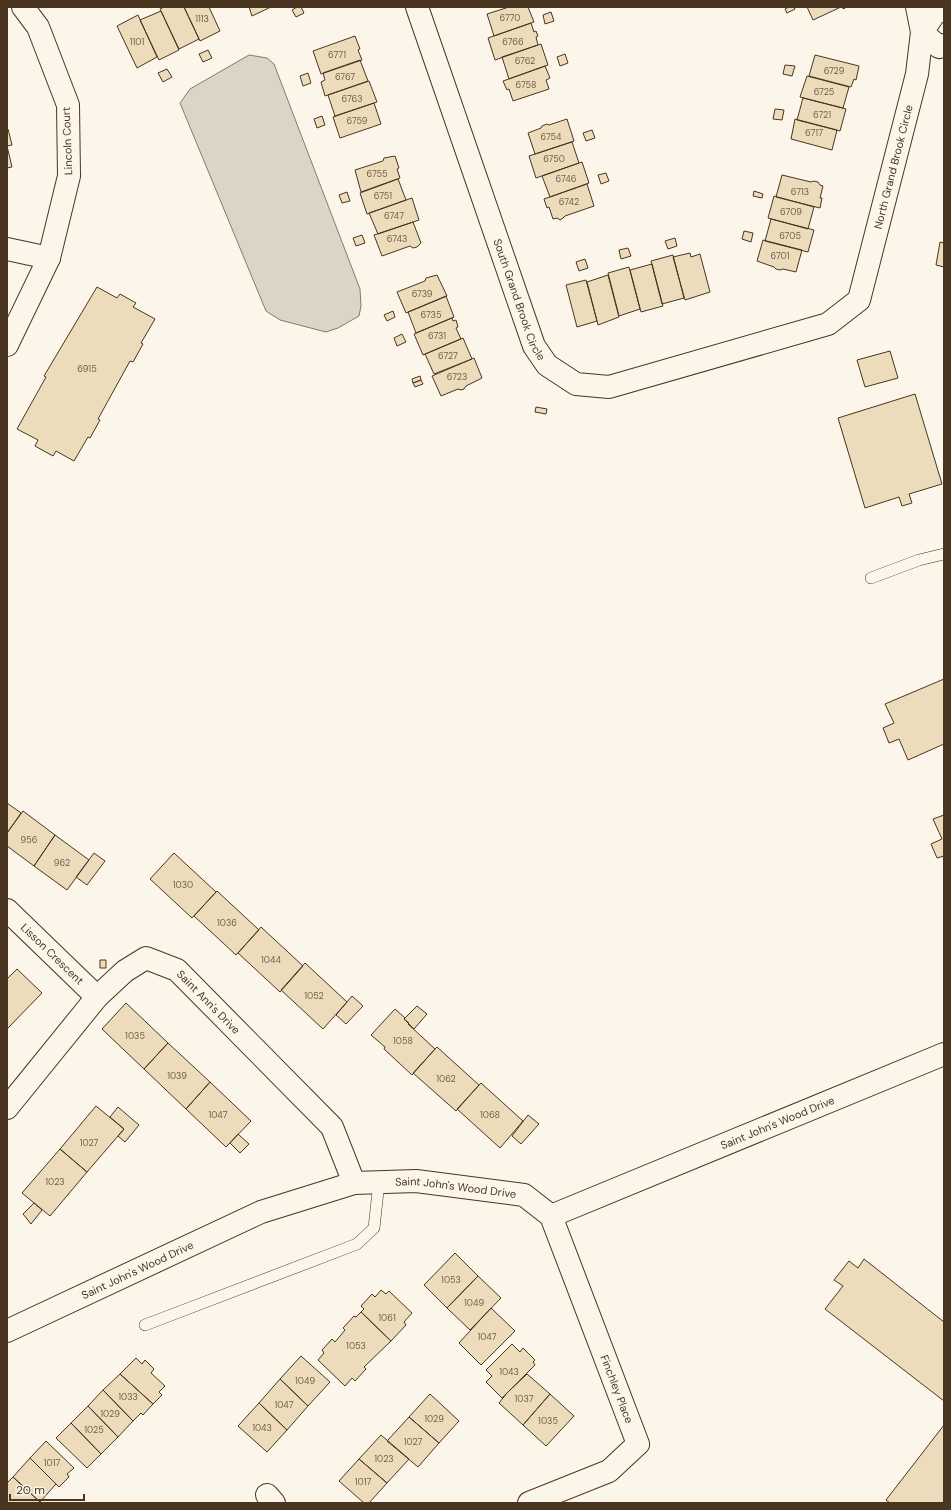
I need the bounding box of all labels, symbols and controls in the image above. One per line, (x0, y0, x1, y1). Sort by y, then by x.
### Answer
house number: 6770 (499, 12, 521, 24)
house number: 1113 (195, 13, 209, 25)
house number: 1101 (130, 36, 144, 48)
house number: 6766 (502, 36, 524, 48)
house number: 6771 (328, 49, 346, 61)
house number: 6762 (515, 55, 535, 67)
house number: 6729 (824, 65, 845, 77)
house number: 6767 (335, 71, 355, 83)
house number: 6758 (516, 79, 536, 91)
house number: 6725 (814, 86, 834, 98)
house number: 6763 (342, 93, 362, 105)
street label: North Grand Brook Circle (871, 103, 916, 231)
street label: Lincoln Court (59, 107, 75, 175)
house number: 6721 (813, 109, 831, 121)
house number: 6759 (347, 115, 368, 127)
house number: 6717 (805, 127, 823, 139)
house number: 6754 (541, 131, 562, 143)
house number: 6750 (543, 153, 565, 165)
house number: 6755 (367, 168, 387, 180)
house number: 6746 (556, 173, 577, 185)
house number: 6713 (791, 186, 809, 198)
house number: 6751 (374, 190, 392, 202)
house number: 6742 (559, 196, 579, 208)
house number: 6709 (780, 206, 802, 218)
house number: 6747 (384, 210, 404, 222)
house number: 6705 (779, 230, 801, 242)
house number: 6743 (387, 233, 407, 245)
street label: South Grand Brook Circle (490, 237, 549, 363)
house number: 6701 (770, 250, 790, 262)
house number: 6739 (412, 288, 433, 300)
house number: 6735 (421, 309, 441, 321)
house number: 6731 (428, 330, 446, 342)
house number: 6727 (438, 350, 458, 362)
house number: 6915 (77, 363, 97, 375)
house number: 6723 (447, 371, 467, 383)
house number: 956 (21, 834, 38, 846)
house number: 962 (54, 857, 70, 869)
house number: 1030 (173, 879, 193, 891)
house number: 1036 (217, 917, 237, 929)
street label: Lisson Crescent (18, 920, 87, 987)
house number: 1044 (261, 954, 281, 966)
street label: Saint Ann's Drive (174, 967, 243, 1037)
house number: 1052 (304, 990, 324, 1002)
house number: 1035 (125, 1030, 145, 1042)
house number: 1058 (393, 1035, 413, 1047)
house number: 1039 (167, 1070, 187, 1082)
house number: 1062 (436, 1073, 456, 1085)
street label: Saint John's Wood Drive (718, 1093, 837, 1152)
house number: 1047 (208, 1109, 228, 1121)
house number: 1068 (480, 1109, 500, 1121)
house number: 1027 (80, 1137, 99, 1149)
street label: Saint John's Wood Drive (395, 1174, 517, 1201)
house number: 1023 (45, 1176, 65, 1188)
street label: Saint John's Wood Drive (79, 1238, 196, 1302)
house number: 1053 (441, 1274, 461, 1286)
house number: 1049 (464, 1297, 484, 1309)
house number: 1061 (378, 1312, 396, 1324)
house number: 1047 (477, 1331, 497, 1343)
house number: 1053 (346, 1340, 366, 1352)
street label: Finchley Place (598, 1353, 636, 1425)
house number: 1043 (499, 1366, 519, 1378)
house number: 1049 (295, 1375, 315, 1387)
house number: 1033 (118, 1391, 138, 1403)
house number: 1037 (515, 1393, 534, 1405)
house number: 1047 (274, 1399, 294, 1411)
house number: 1029 (100, 1408, 120, 1420)
house number: 1029 (424, 1413, 444, 1425)
house number: 1035 (538, 1415, 558, 1427)
house number: 1043 (252, 1422, 272, 1434)
house number: 1025 (84, 1424, 104, 1436)
house number: 1027 (404, 1436, 423, 1448)
house number: 1023 (374, 1453, 394, 1465)
house number: 1017 (44, 1457, 60, 1469)
scale bar (10, 1476, 84, 1502)
house number: 1017 (355, 1476, 371, 1488)
text: 20 m (16, 1482, 45, 1498)

